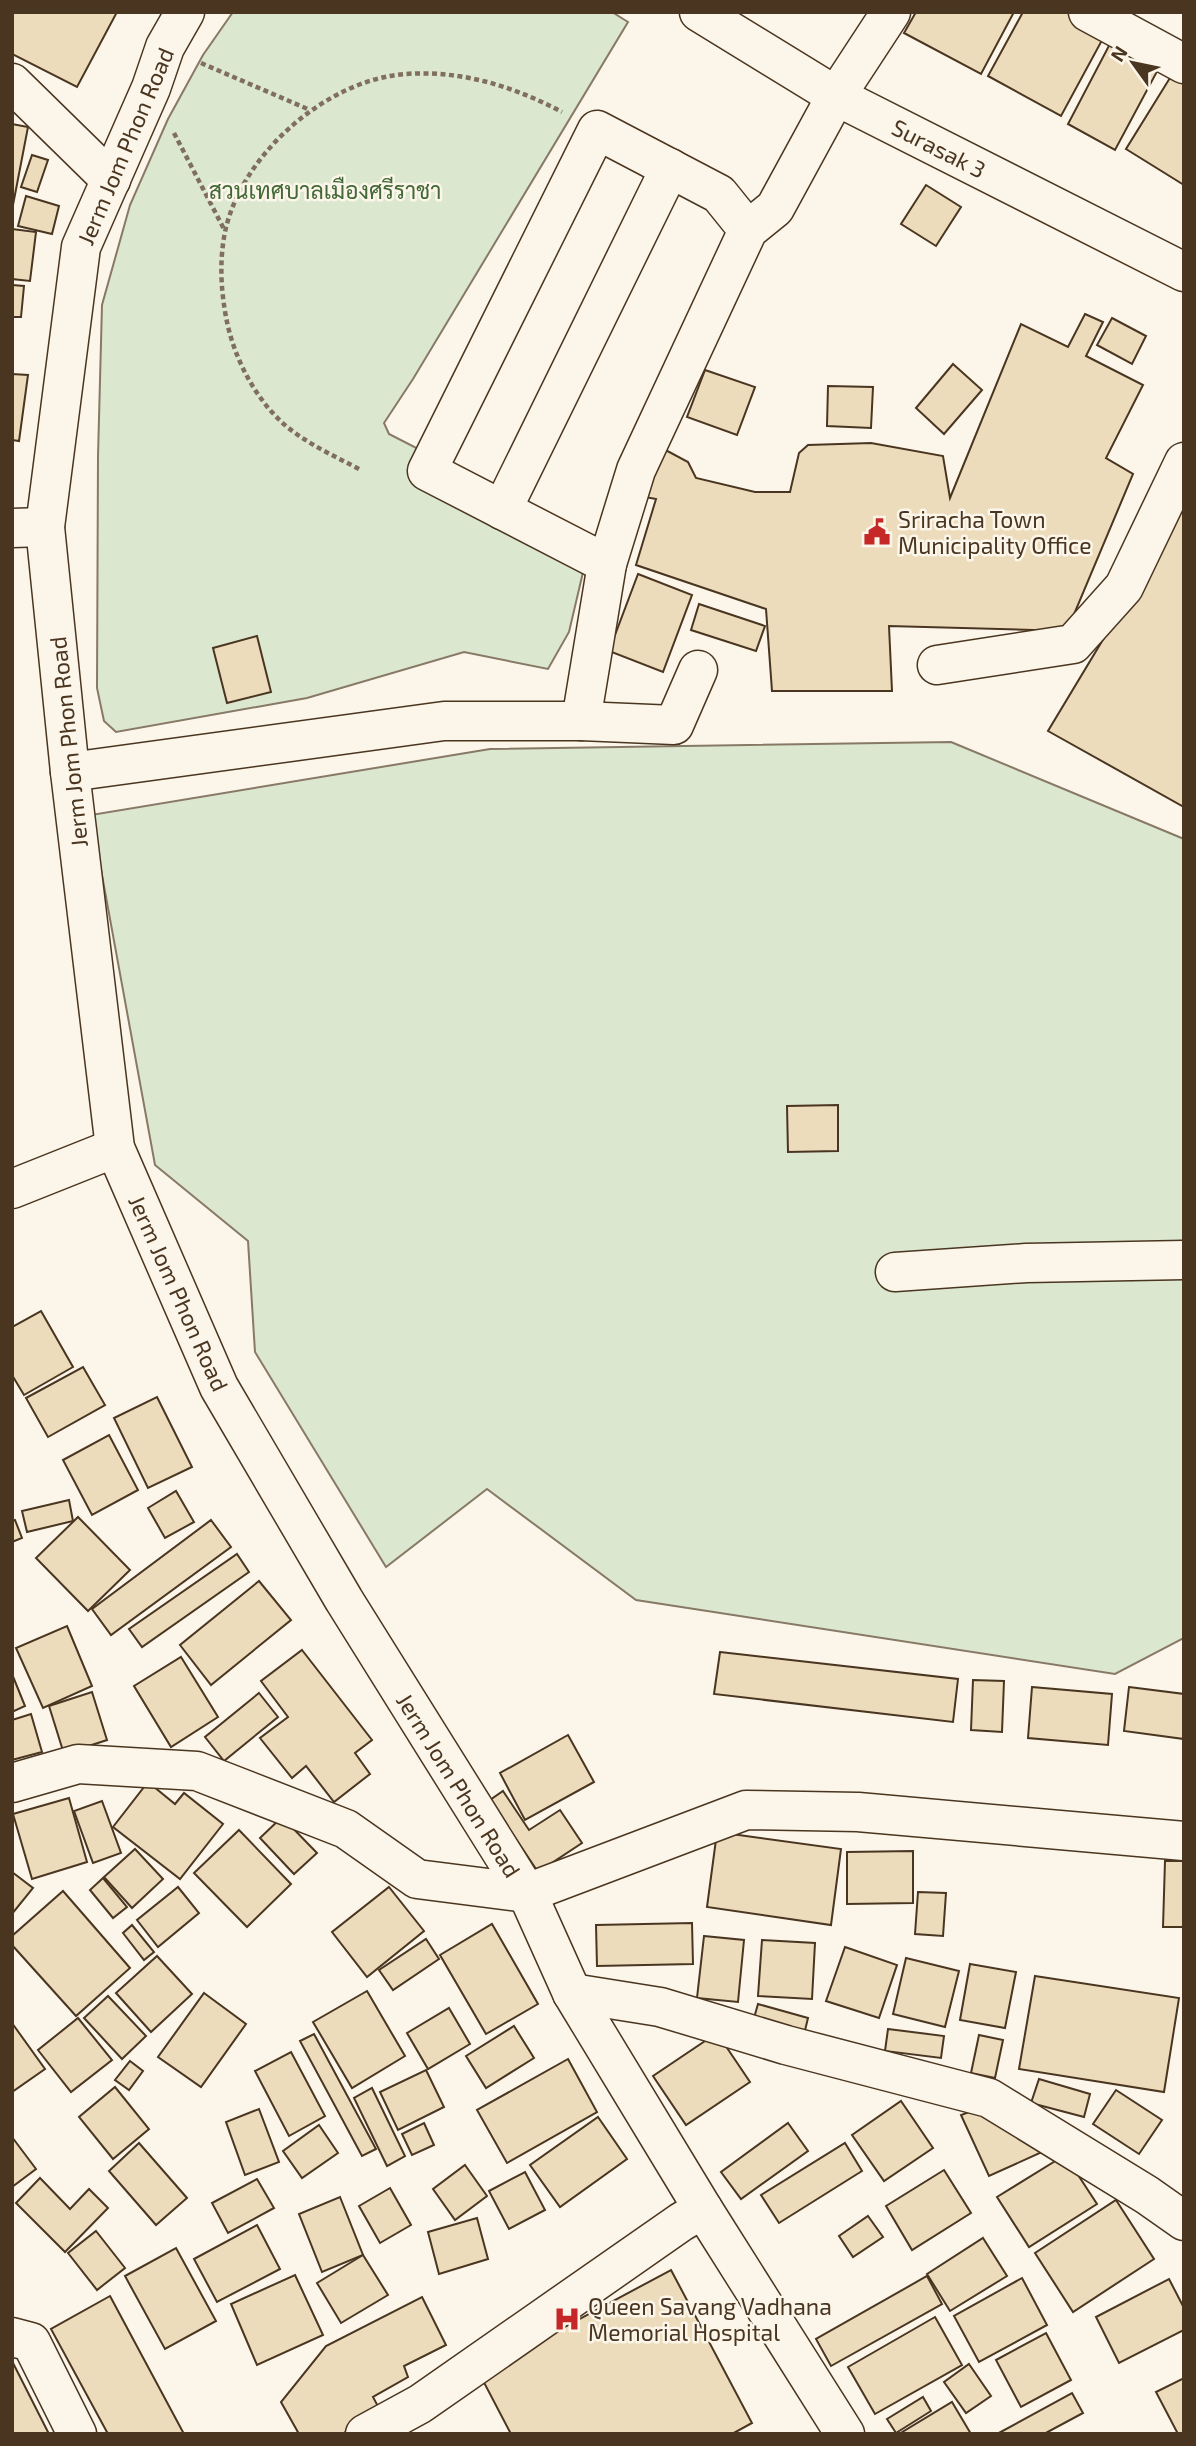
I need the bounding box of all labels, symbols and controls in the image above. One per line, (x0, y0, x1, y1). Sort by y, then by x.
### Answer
north arrow (1098, 28, 1168, 98)
text: N (1105, 41, 1132, 65)
street label: Jerm Jom Phon Road (71, 43, 179, 249)
street label: Surasak 3 (887, 112, 991, 184)
park label: สวนเทศบาลเมืองศรีราชา (209, 176, 441, 204)
place label: Sriracha Town Municipality Office (898, 505, 1092, 559)
public building icon: Sriracha Town Municipality Office (862, 517, 892, 547)
street label: Jerm Jom Phon Road (43, 635, 93, 849)
street label: Jerm Jom Phon Road (123, 1191, 235, 1395)
street label: Jerm Jom Phon Road (391, 1688, 527, 1882)
place label: Queen Savang Vadhana Memorial Hospital (588, 2292, 832, 2346)
hospital icon: Queen Savang Vadhana Memorial Hospital (552, 2304, 582, 2334)

